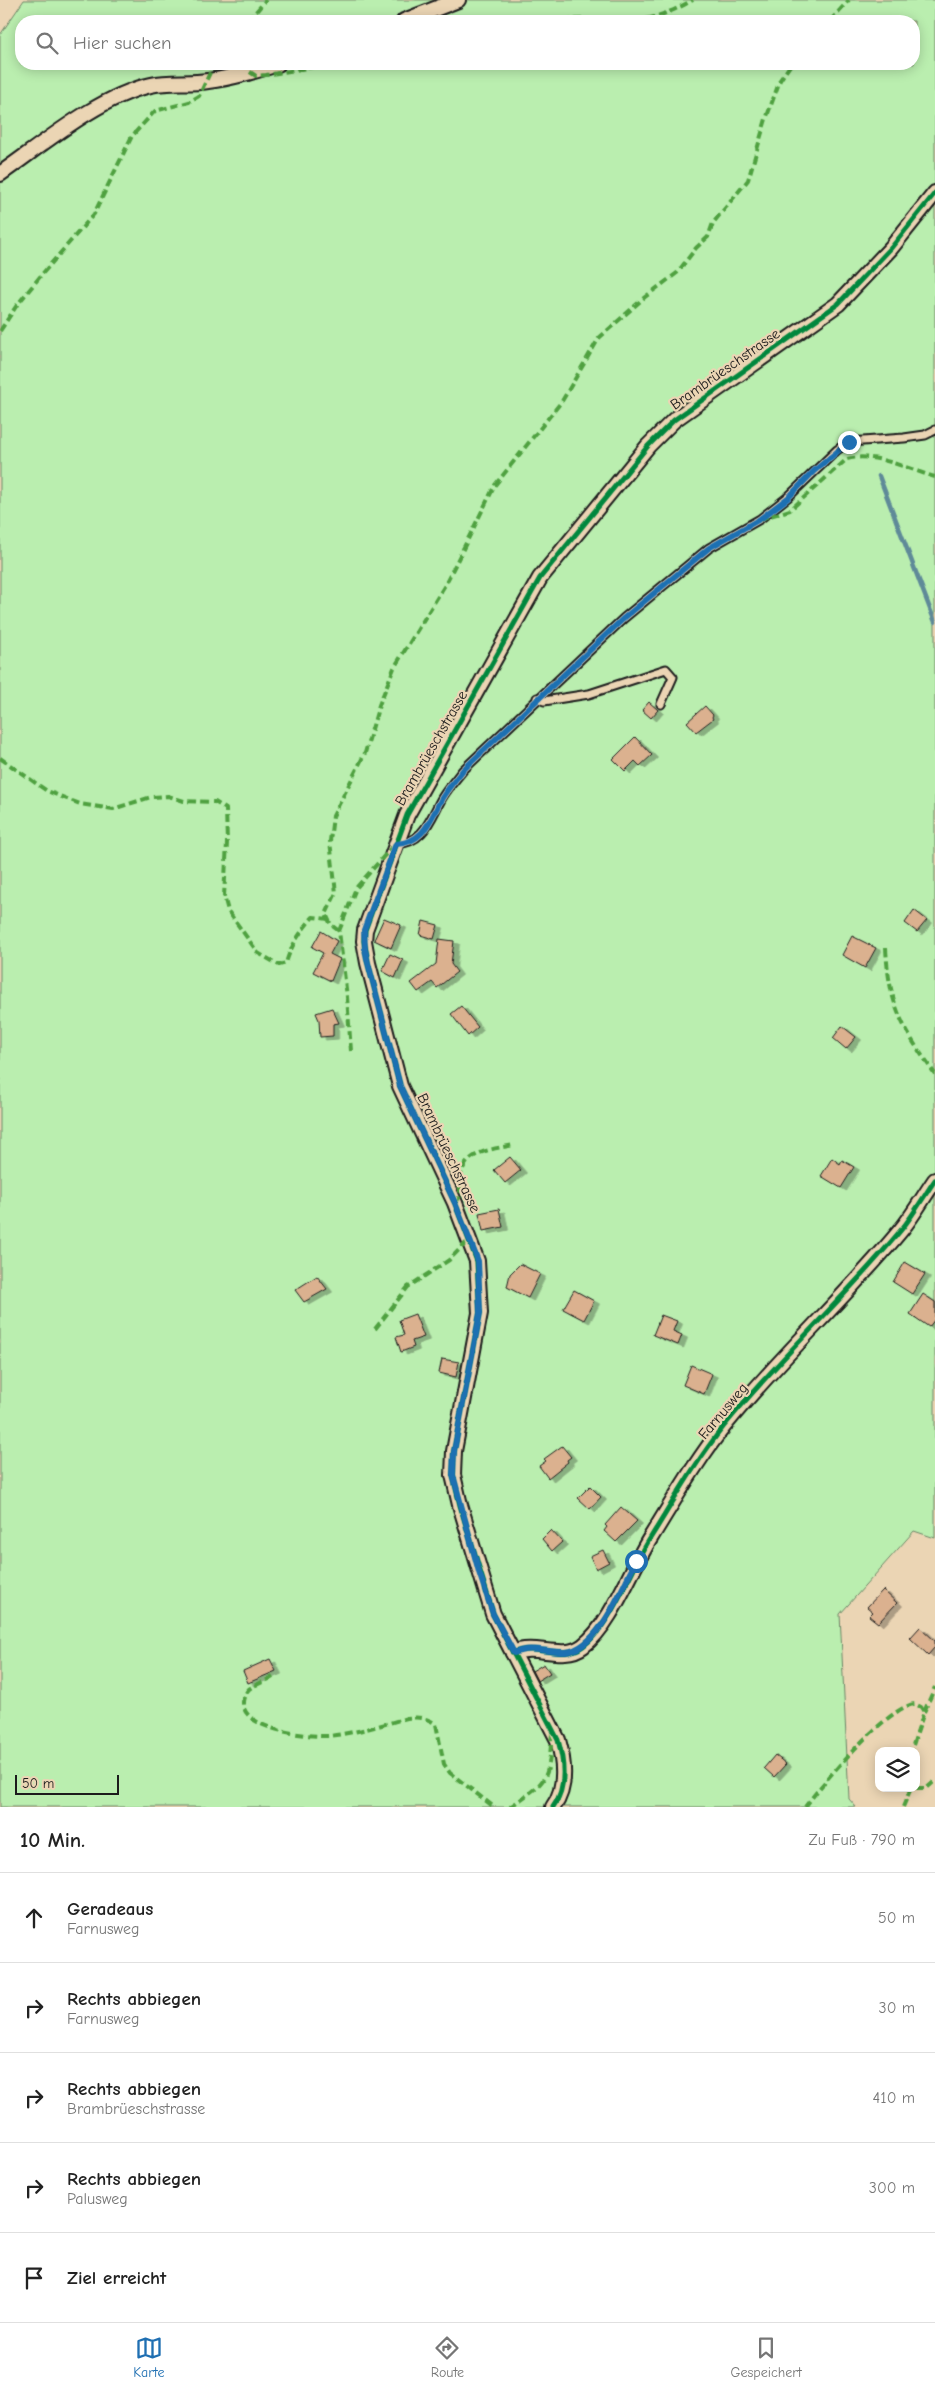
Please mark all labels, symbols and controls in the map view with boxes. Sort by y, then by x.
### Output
search box [15,15,920,70]
icon: search [33,29,61,57]
text: Hier suchen [73,32,171,54]
street label: Brambrüeschstrasse [667,324,784,414]
route end [838,431,861,454]
street label: Brambrüeschstrasse [391,687,471,809]
street label: Brambrüeschstrasse [413,1090,485,1216]
street label: Farnusweg [694,1379,752,1443]
route start [625,1550,648,1573]
map controls [875,1747,920,1792]
button: layers [875,1747,920,1792]
scale bar [15,1772,119,1795]
text: 50 m [22,1775,54,1792]
text: 10 Min. [20,1828,85,1852]
text: Zu Fuß · 790 m [809,1831,915,1849]
text: Geradeaus [67,1898,153,1920]
icon: ahead [20,1904,48,1932]
text: 50 m [878,1909,915,1927]
text: Farnusweg [67,1920,139,1938]
text: Rechts abbiegen [67,1988,201,2010]
icon: right [20,1994,48,2022]
text: 30 m [879,1999,915,2017]
text: Farnusweg [67,2010,139,2028]
text: Rechts abbiegen [67,2078,201,2100]
icon: right [20,2084,48,2112]
text: 410 m [873,2089,915,2107]
text: Brambrüeschstrasse [67,2100,205,2118]
text: Rechts abbiegen [67,2168,201,2190]
icon: right [20,2174,48,2202]
text: 300 m [869,2179,915,2197]
text: Palusweg [67,2190,128,2208]
icon: arrive [20,2264,48,2292]
text: Ziel erreicht [67,2267,166,2289]
tab: Karte [133,2334,164,2381]
tab: Route [431,2334,464,2381]
tab: Gespeichert [730,2334,802,2381]

